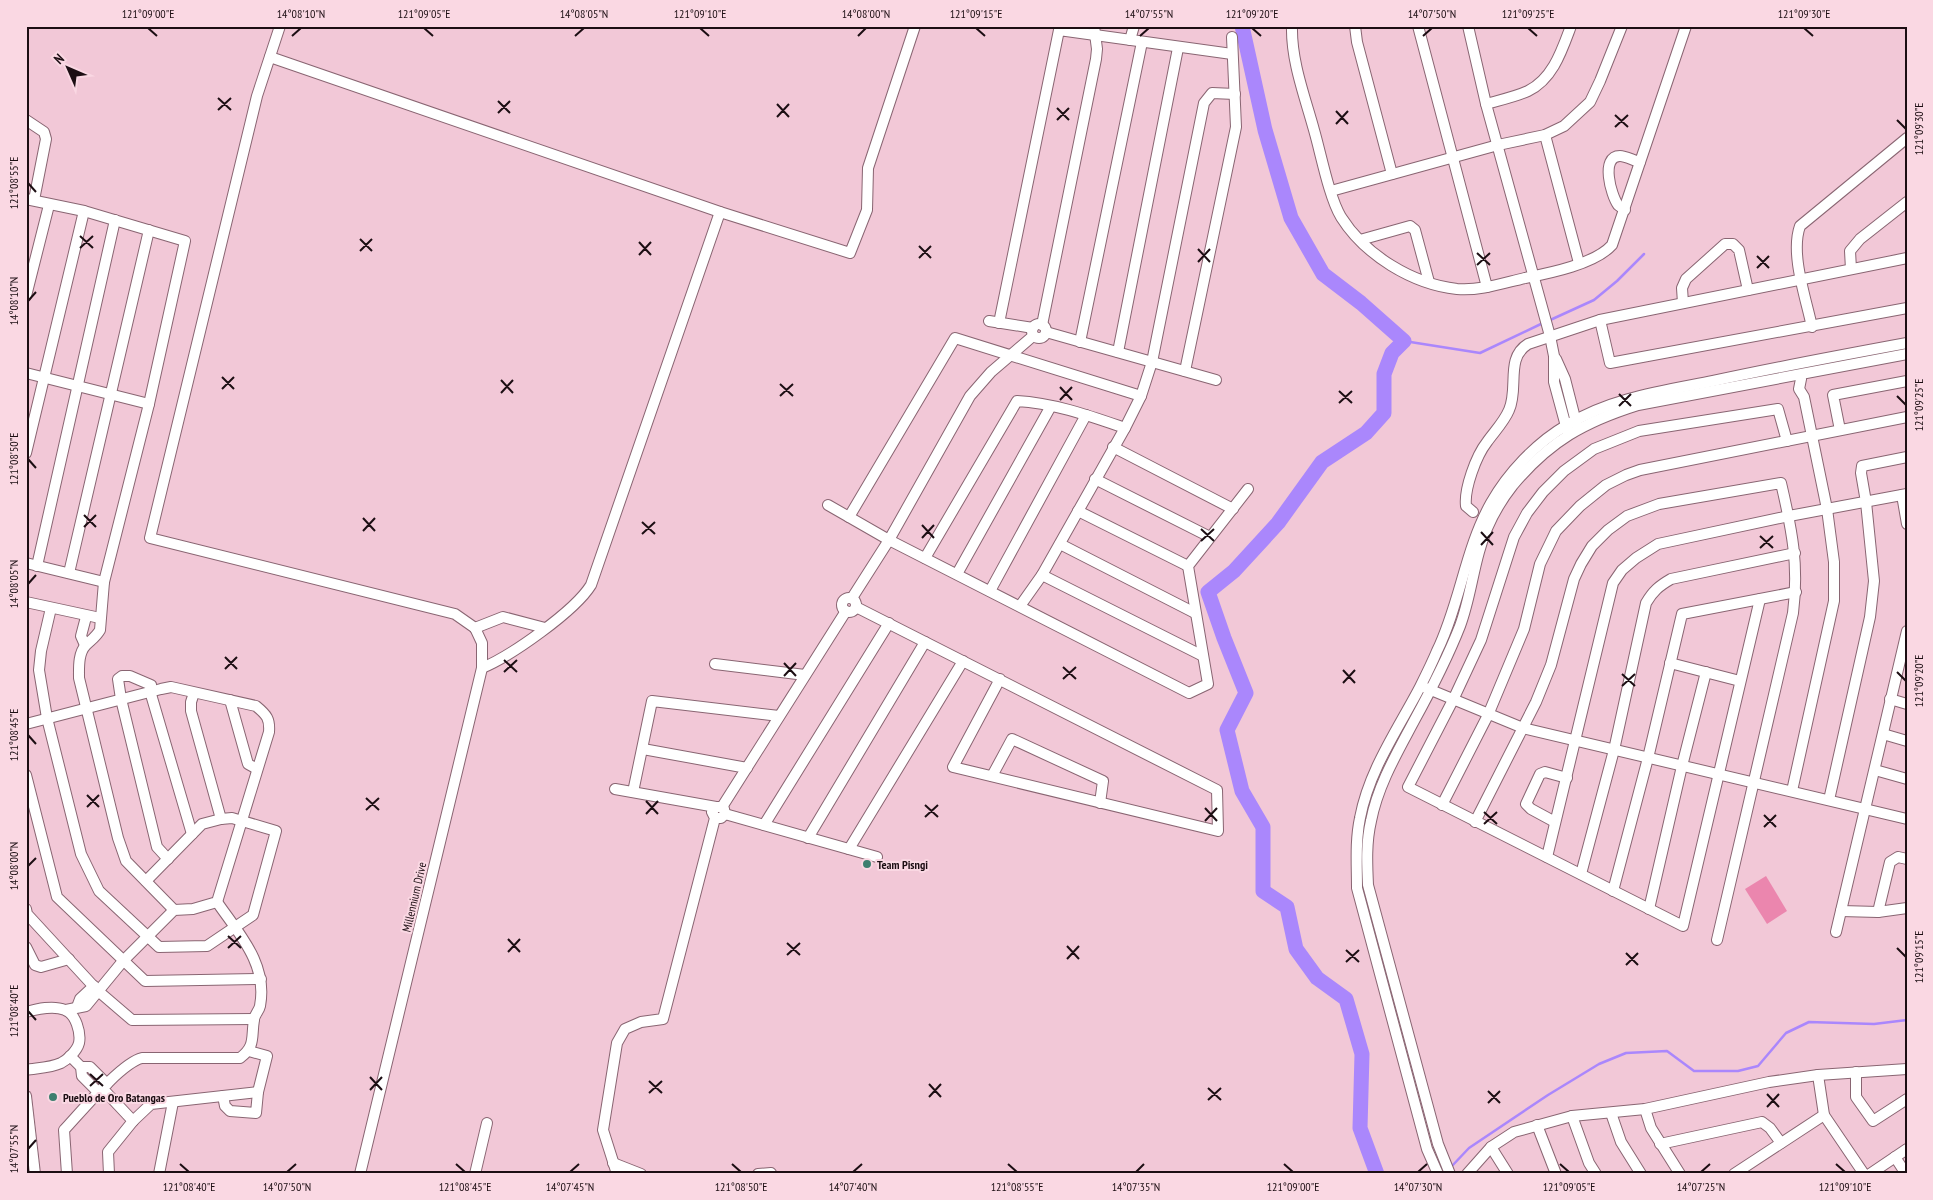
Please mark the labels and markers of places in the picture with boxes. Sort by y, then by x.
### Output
place label: Team Pisngi [877,857,928,872]
marker: Team Pisngi [861,858,873,870]
place label: Pueblo de Oro Batangas [63,1090,165,1105]
marker: Pueblo de Oro Batangas [47,1091,59,1103]

